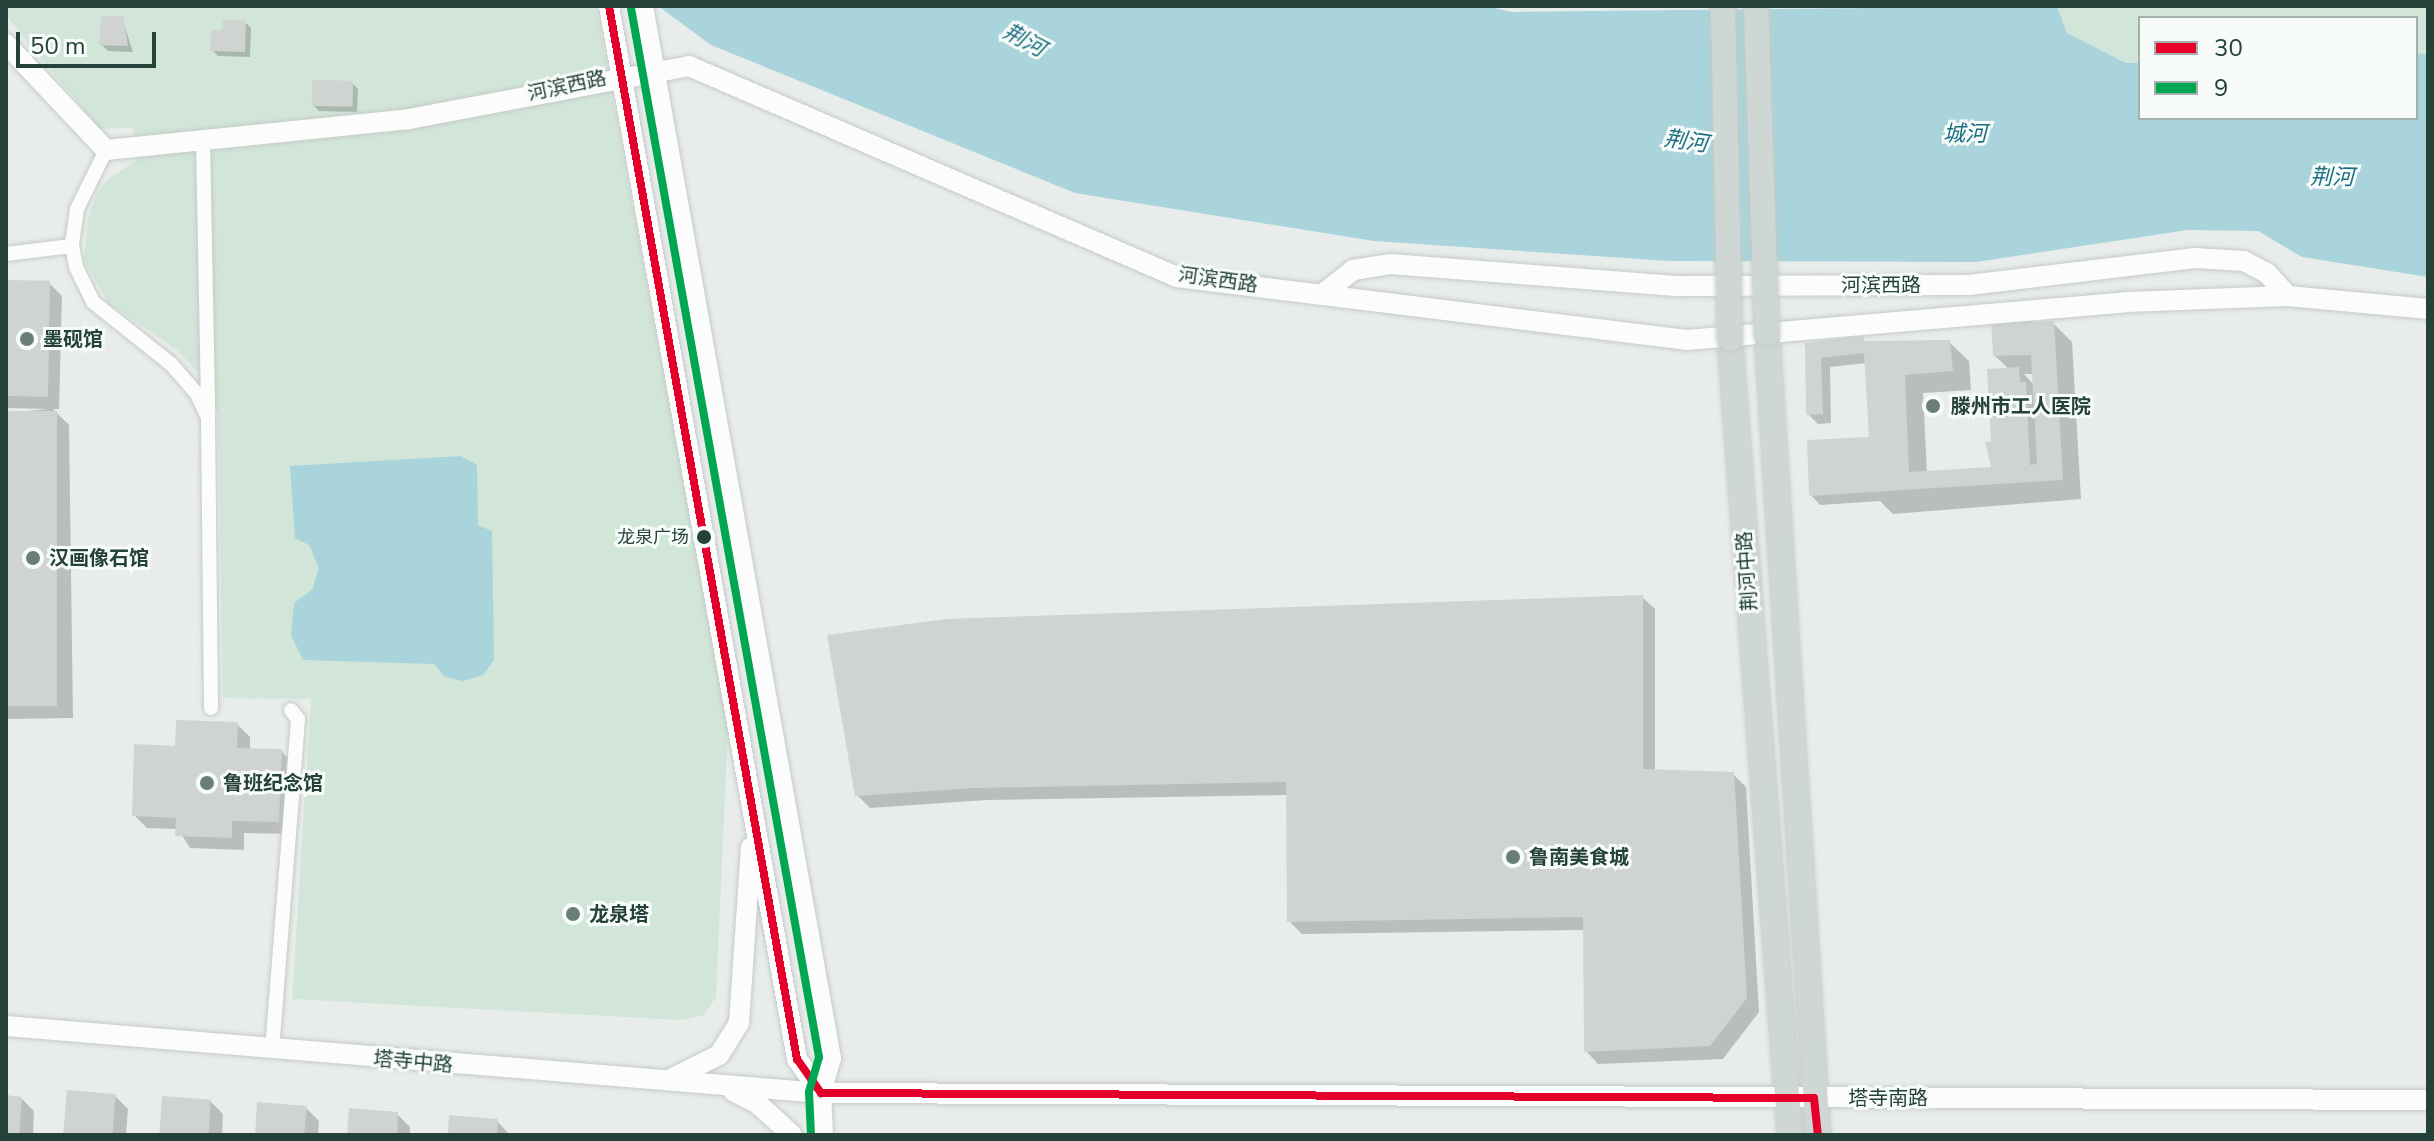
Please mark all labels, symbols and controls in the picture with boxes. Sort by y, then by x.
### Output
scale bar [20,16,160,66]
legend [2138,16,2418,120]
water label: 荆河 [998,19,1050,63]
text: 50 m [30,30,86,62]
text: 30 [2214,32,2243,64]
street label: 河滨西路 [525,66,609,106]
text: 9 [2214,72,2228,104]
water label: 城河 [1943,122,1987,148]
water label: 荆河 [1662,126,1710,158]
water label: 荆河 [2310,164,2354,192]
street label: 河滨西路 [1177,263,1259,297]
street label: 河滨西路 [1841,273,1921,297]
place label: 墨砚馆 [43,327,103,351]
marker: 墨砚馆 [18,330,36,348]
place label: 滕州市工人医院 [1951,394,2091,418]
marker: 滕州市工人医院 [1922,395,1944,417]
place label: 龙泉广场 [617,526,689,548]
marker: 龙泉广场 [696,529,712,545]
street label: 荆河中路 [1732,530,1762,612]
place label: 汉画像石馆 [49,546,149,570]
marker: 汉画像石馆 [24,549,42,567]
place label: 鲁班纪念馆 [223,771,323,795]
marker: 鲁班纪念馆 [198,774,216,792]
place label: 鲁南美食城 [1529,845,1629,869]
marker: 鲁南美食城 [1504,848,1522,866]
place label: 龙泉塔 [589,902,649,926]
marker: 龙泉塔 [564,905,582,923]
street label: 塔寺中路 [372,1047,454,1077]
street label: 塔寺南路 [1848,1086,1928,1110]

